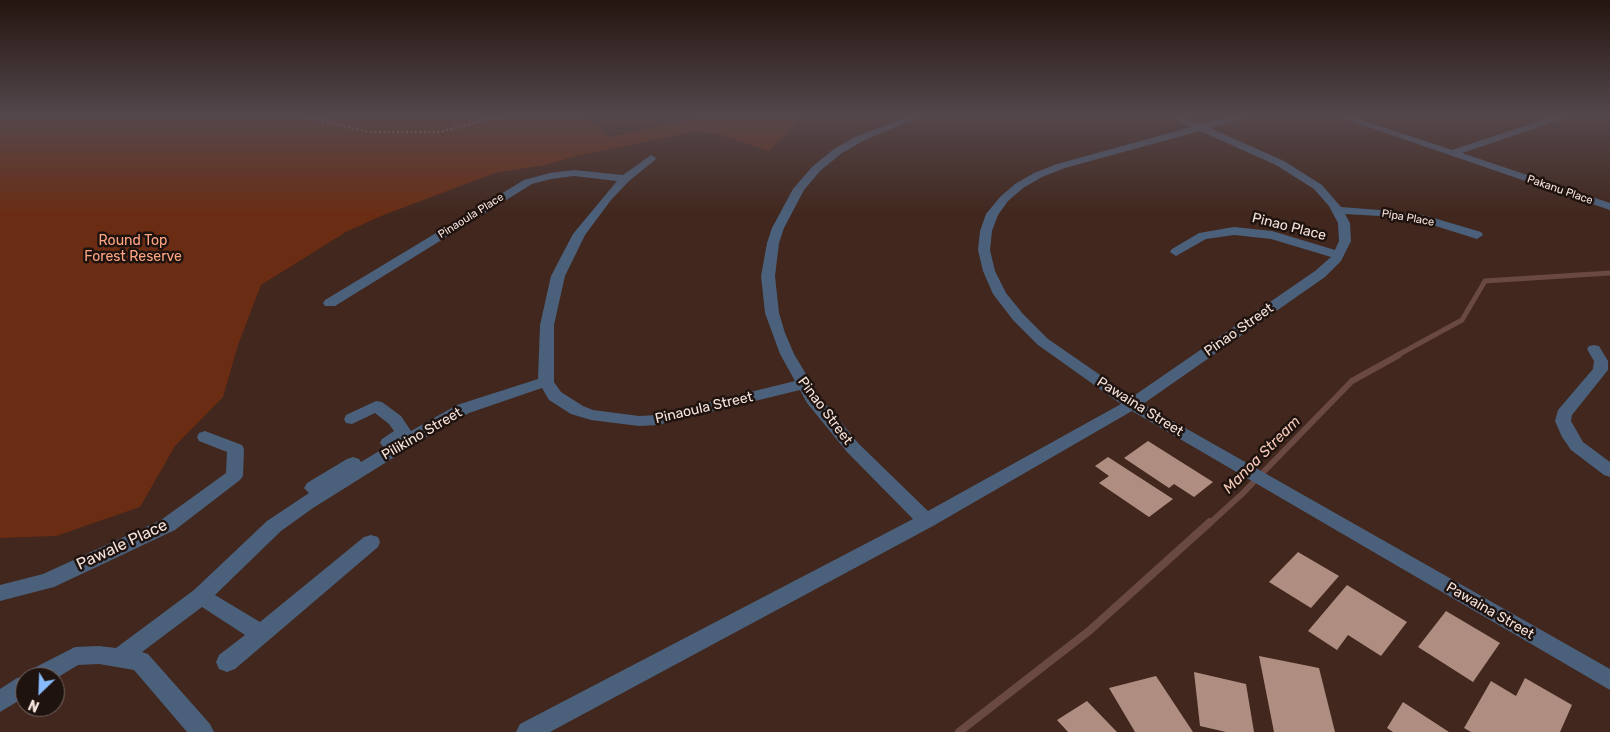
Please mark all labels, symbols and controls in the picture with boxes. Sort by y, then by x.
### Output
street label: Pakanu Place [1525,173,1595,207]
street label: Pinaoula Place [436,191,506,241]
street label: Pipa Place [1381,207,1435,229]
street label: Pinao Place [1250,210,1328,244]
park label: Round Top Forest Reserve [84,233,182,266]
street label: Pinao Street [1201,300,1277,360]
street label: Pinao Street [794,374,856,448]
street label: Pawaina Street [1094,374,1186,440]
street label: Pinaoula Street [653,389,755,427]
street label: Pilikino Street [379,404,465,464]
water label: Manoa Stream [1220,413,1304,497]
street label: Pawale Place [74,516,170,574]
street label: Pawaina Street [1443,579,1537,643]
north arrow [15,667,65,717]
text: N [26,695,42,715]

